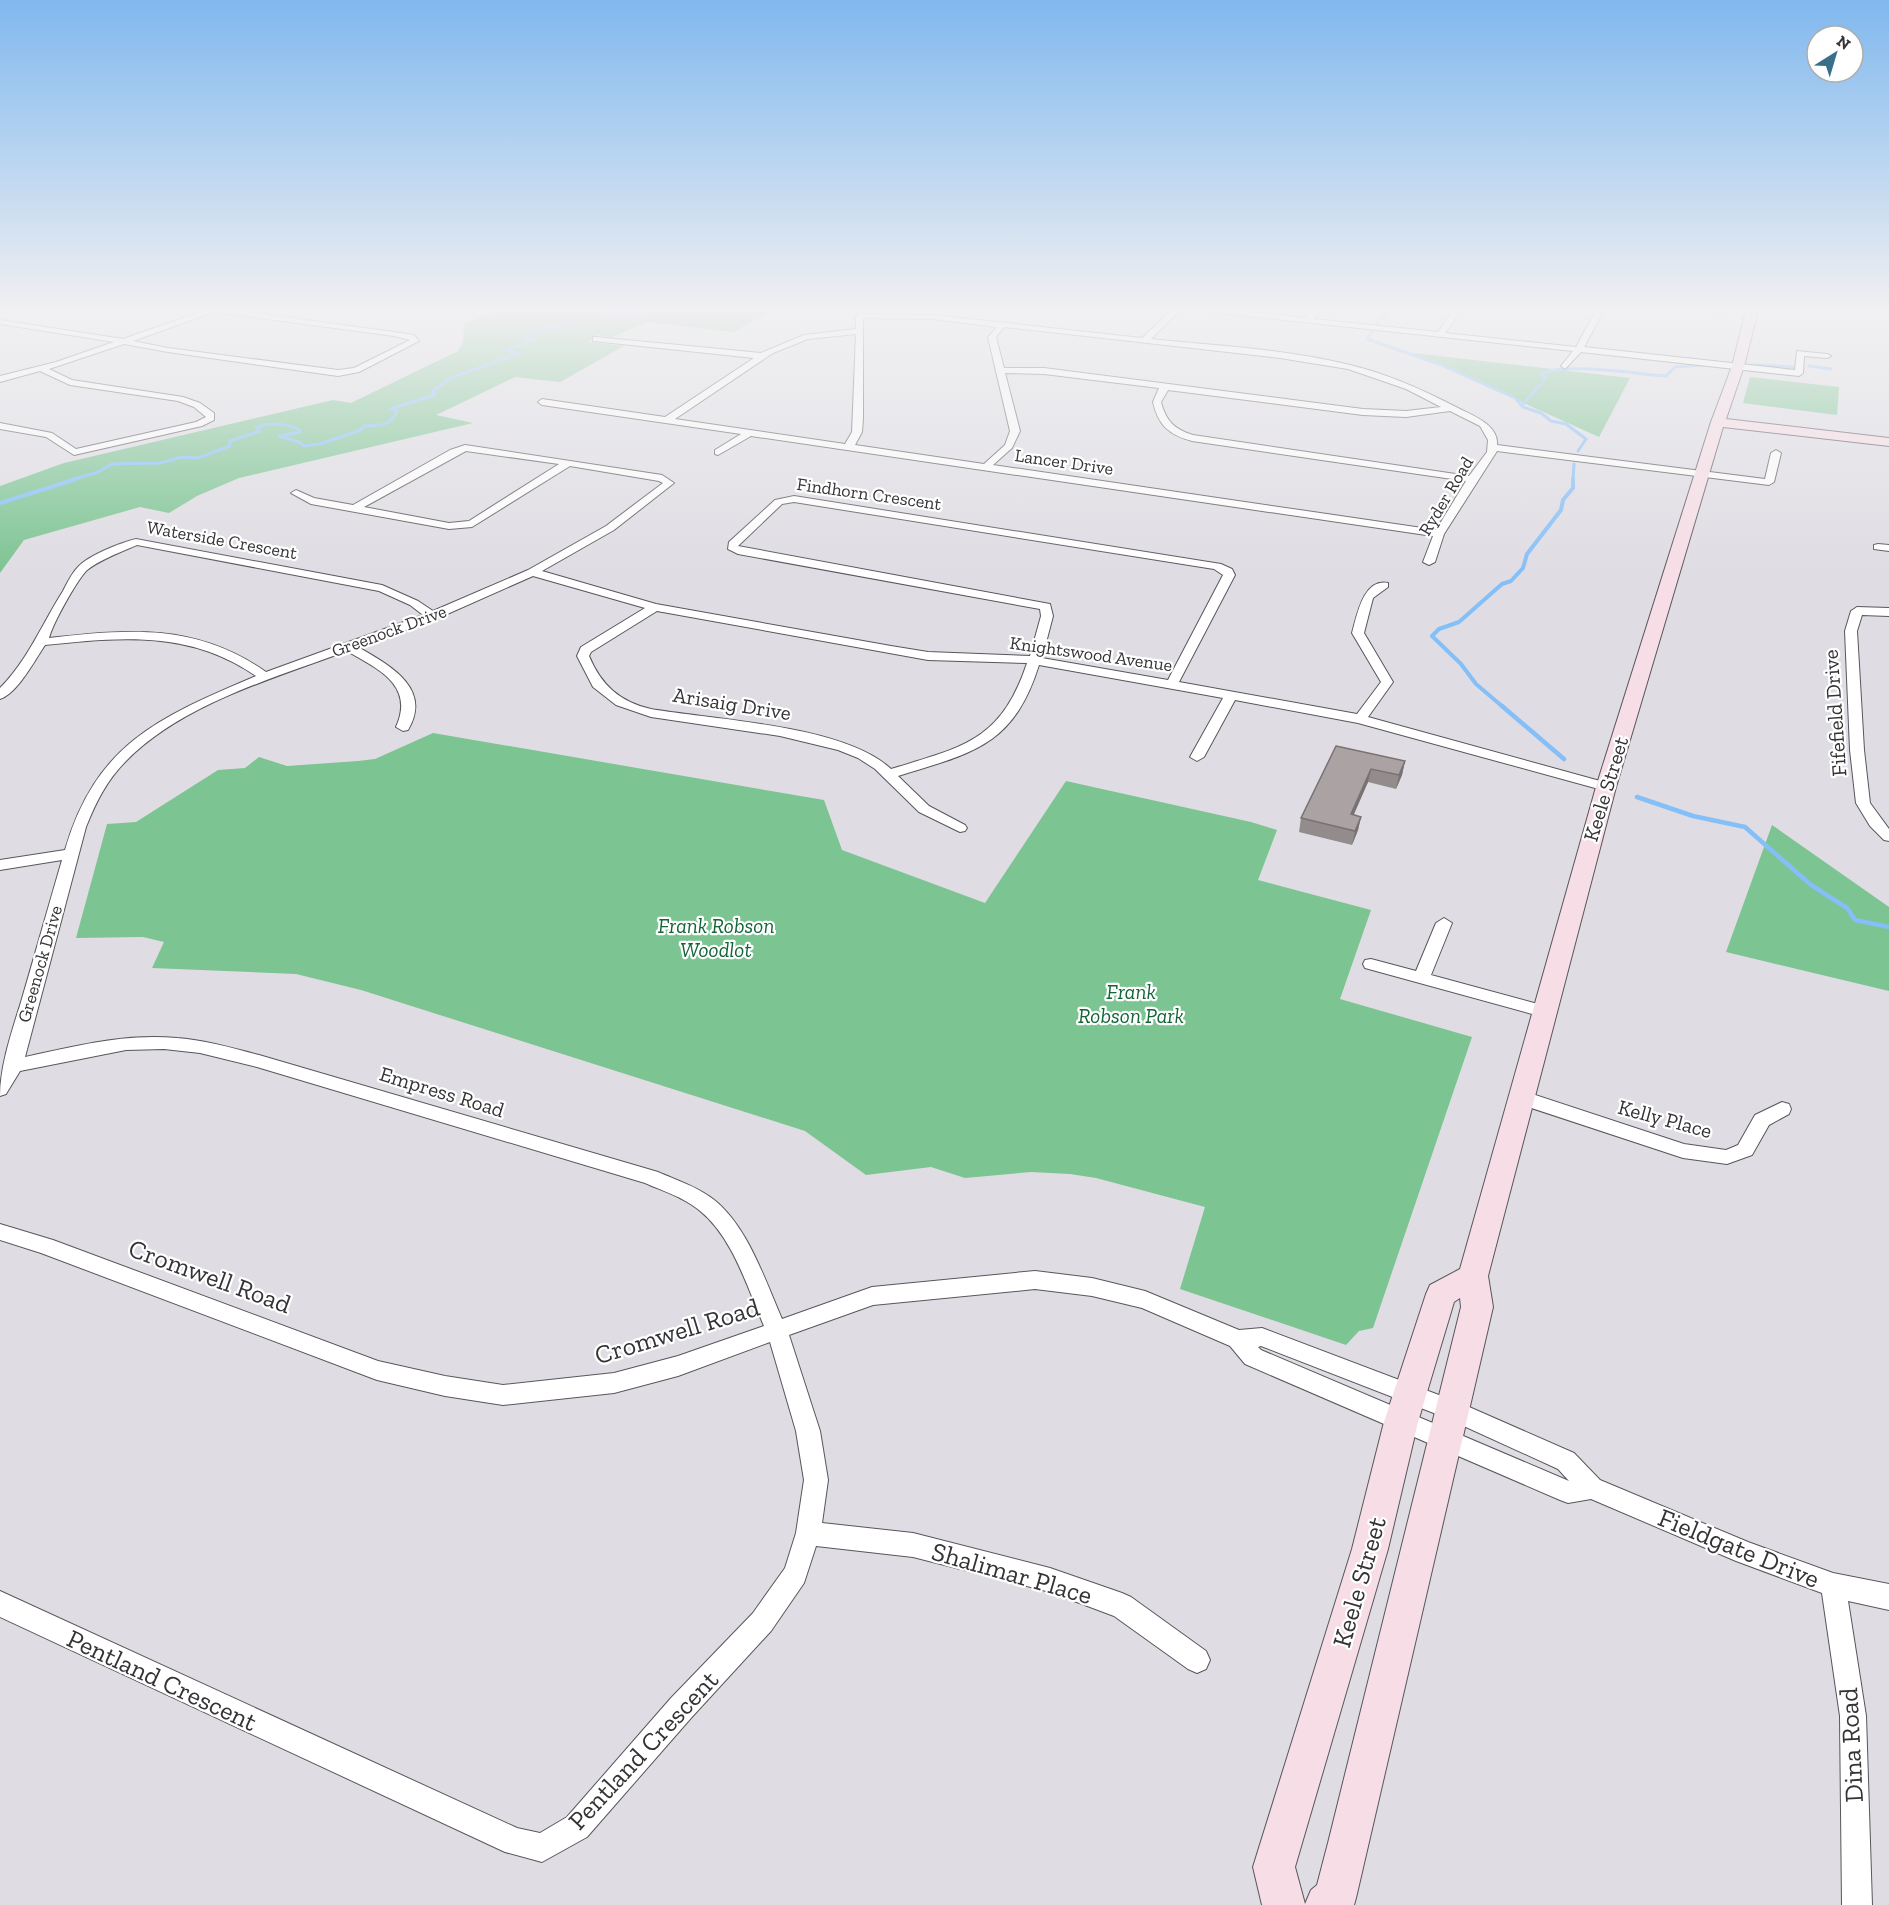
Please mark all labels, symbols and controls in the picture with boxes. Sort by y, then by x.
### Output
north arrow [1805,24,1865,84]
text: N [1833,31,1854,54]
street label: Lancer Drive [1013,444,1115,480]
street label: Ryder Road [1414,452,1478,539]
street label: Findhorn Crescent [795,473,943,515]
street label: Waterside Crescent [145,516,299,564]
street label: Greenock Drive [329,600,449,662]
street label: Knightswood Avenue [1008,632,1174,676]
street label: Fifefield Drive [1818,649,1851,777]
street label: Arisaig Drive [671,682,793,725]
street label: Keele Street [1578,733,1633,844]
street label: Greenock Drive [13,903,67,1025]
park label: Frank Robson Woodlot [658,913,774,962]
park label: Frank Robson Park [1078,979,1184,1028]
street label: Empress Road [377,1061,508,1122]
street label: Kelly Place [1615,1094,1715,1143]
street label: Cromwell Road [124,1232,296,1320]
street label: Cromwell Road [591,1291,763,1371]
street label: Fieldgate Drive [1654,1501,1824,1595]
street label: Keele Street [1325,1513,1393,1651]
street label: Shalimar Place [928,1535,1096,1611]
street label: Pentland Crescent [62,1622,262,1738]
street label: Pentland Crescent [561,1664,725,1836]
street label: Dina Road [1832,1687,1870,1803]

